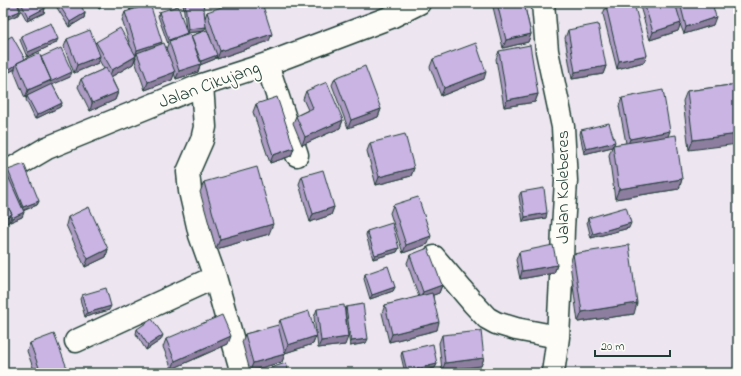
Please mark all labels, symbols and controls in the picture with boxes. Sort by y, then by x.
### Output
street label: Jalan Cikujang [155,56,264,117]
street label: Jalan Koleberes [551,130,577,244]
scale bar [595,332,670,358]
text: 20 m [601,338,624,356]

